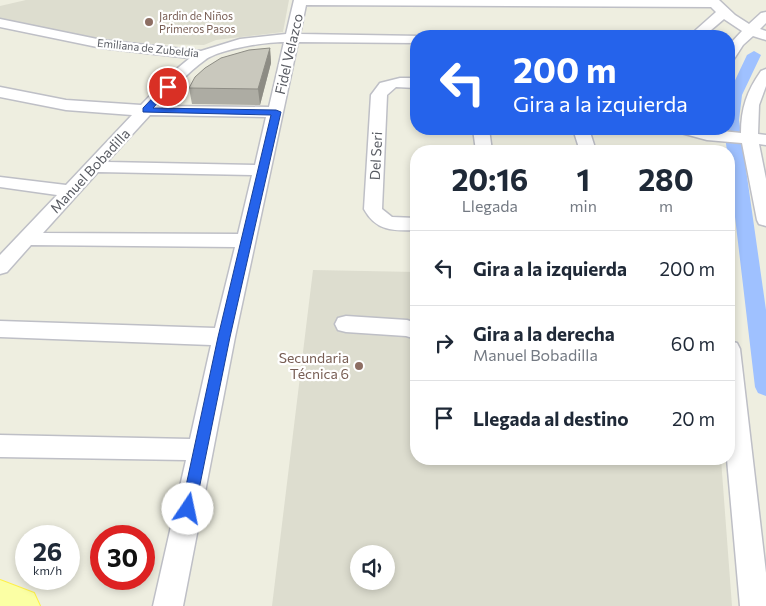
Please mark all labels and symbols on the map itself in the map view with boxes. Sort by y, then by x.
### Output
place label: Jardin de Niños Primeros Pasos [159,9,235,35]
street label: Fidel Velazco [271,12,306,96]
marker: Jardin de Niños Primeros Pasos [143,16,155,28]
street label: Emiliana de Zubeldia [96,36,200,59]
pin [147,66,189,108]
street label: Manuel Bobadilla [46,125,133,216]
street label: Del Seri [366,131,385,181]
place label: Secundaria Técnica 6 [279,349,349,382]
marker: Secundaria Técnica 6 [353,360,365,372]
position arrow [161,482,213,534]
speed limit sign: 30 [90,525,155,590]

